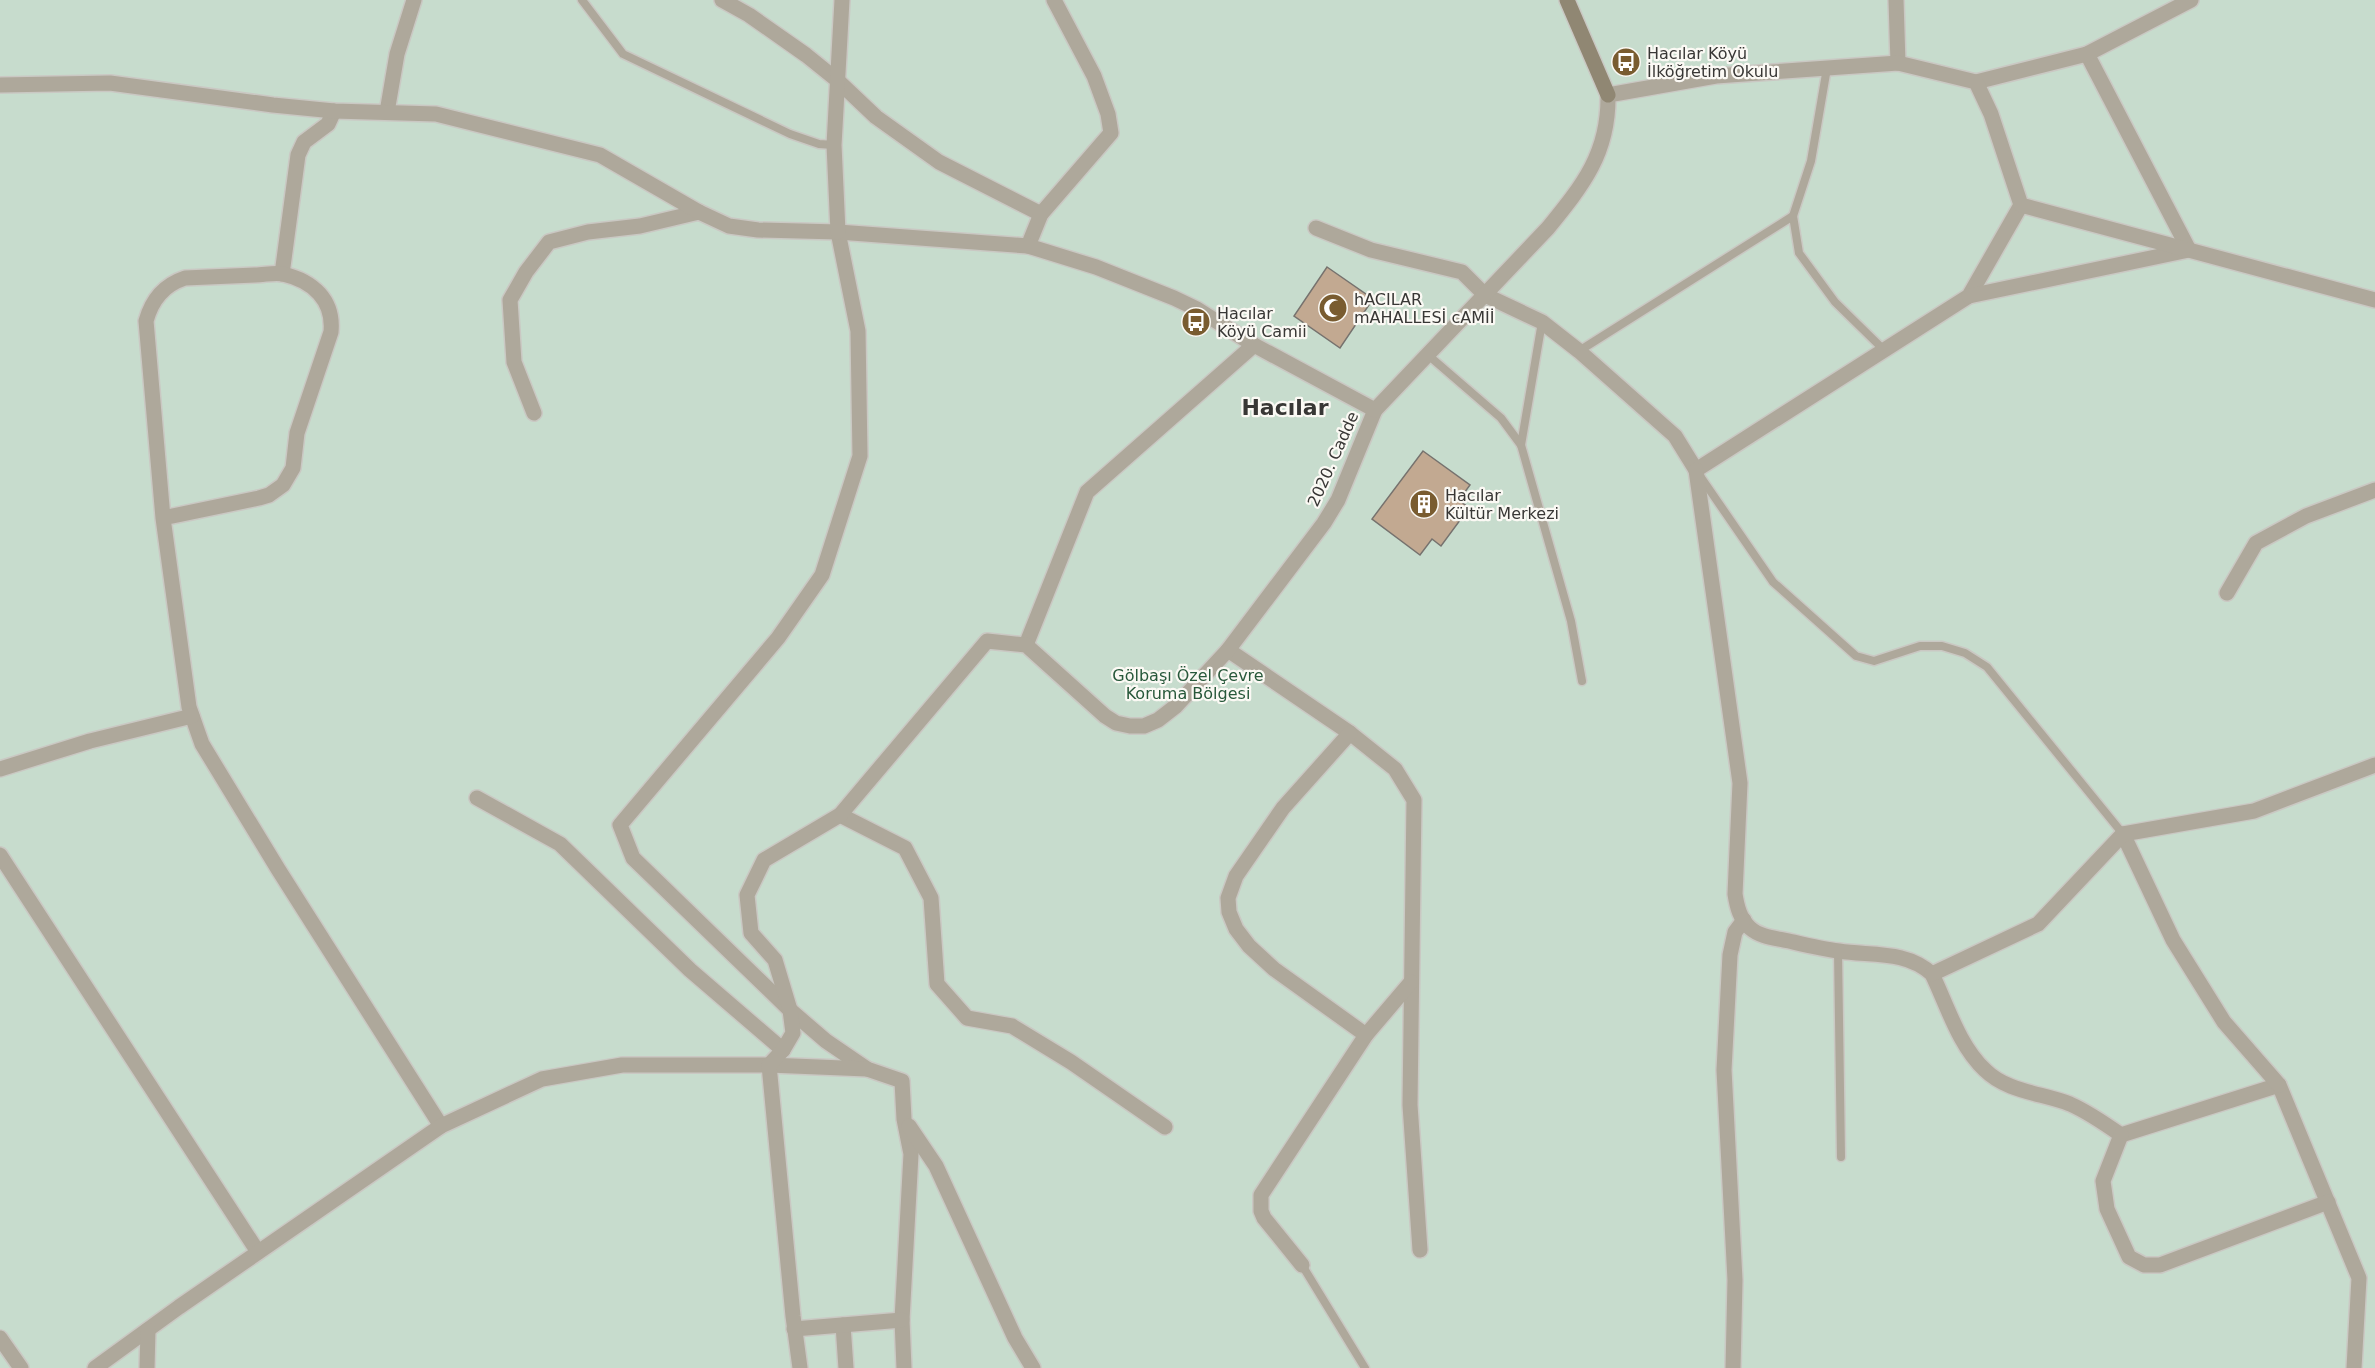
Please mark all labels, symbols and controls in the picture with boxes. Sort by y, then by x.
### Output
place label: Hacılar Köyü İlköğretim Okulu [1647,44,1778,81]
bus stop icon: Hacılar Köyü İlköğretim Okulu [1610,46,1642,78]
place label: hACILAR mAHALLESİ cAMİİ [1354,290,1494,327]
mosque icon: hACILAR mAHALLESİ cAMİİ [1317,292,1349,324]
place label: Hacılar Köyü Camii [1217,304,1307,341]
bus stop icon: Hacılar Köyü Camii [1180,306,1212,338]
district label: Hacılar [1241,395,1329,420]
street label: 2020. Cadde [1304,409,1362,509]
place label: Hacılar Kültür Merkezi [1445,486,1559,523]
building icon: Hacılar Kültür Merkezi [1408,488,1440,520]
park label: Gölbaşı Özel Çevre Koruma Bölgesi [1112,666,1264,703]

